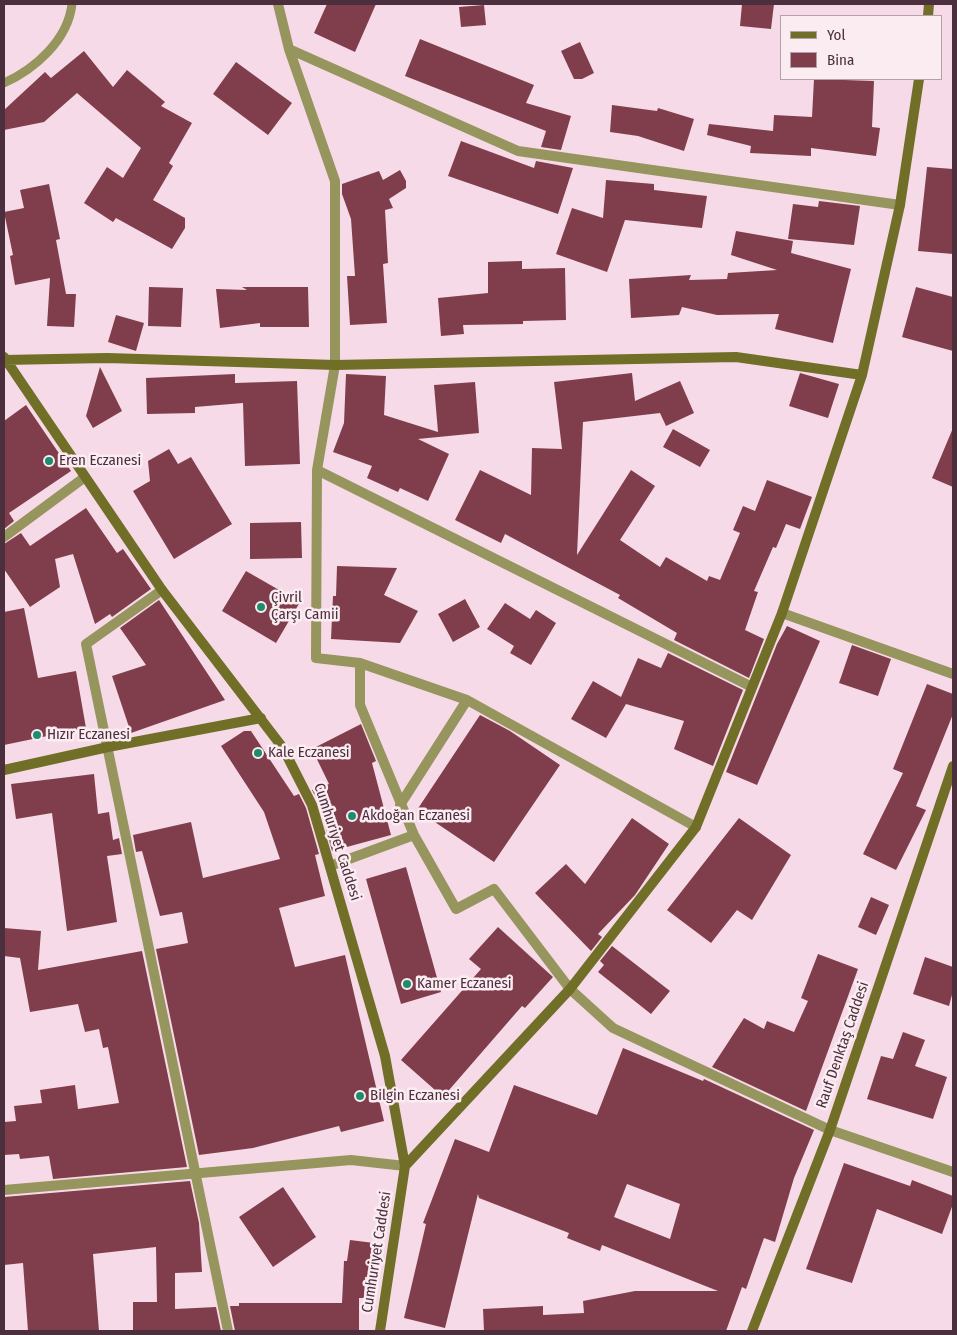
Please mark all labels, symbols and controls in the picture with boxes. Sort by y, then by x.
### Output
legend [780,15,942,80]
text: Yol [827,26,845,44]
text: Bina [827,51,854,69]
place label: Eren Eczanesi [59,452,141,470]
marker: Eren Eczanesi [43,455,55,467]
place label: Çivril Çarşı Camii [271,589,338,624]
marker: Çivril Çarşı Camii [255,601,267,613]
place label: Hızır Eczanesi [47,726,130,744]
marker: Hızır Eczanesi [31,729,43,741]
place label: Kale Eczanesi [268,744,350,762]
marker: Kale Eczanesi [252,747,264,759]
street label: Cumhuriyet Caddesi [310,781,364,903]
place label: Akdoğan Eczanesi [362,807,470,825]
marker: Akdoğan Eczanesi [346,810,358,822]
place label: Kamer Eczanesi [417,975,512,993]
marker: Kamer Eczanesi [401,978,413,990]
street label: Rauf Denktaş Caddesi [813,979,873,1111]
place label: Bilgin Eczanesi [370,1087,460,1105]
marker: Bilgin Eczanesi [354,1090,366,1102]
street label: Cumhuriyet Caddesi [359,1190,395,1314]

